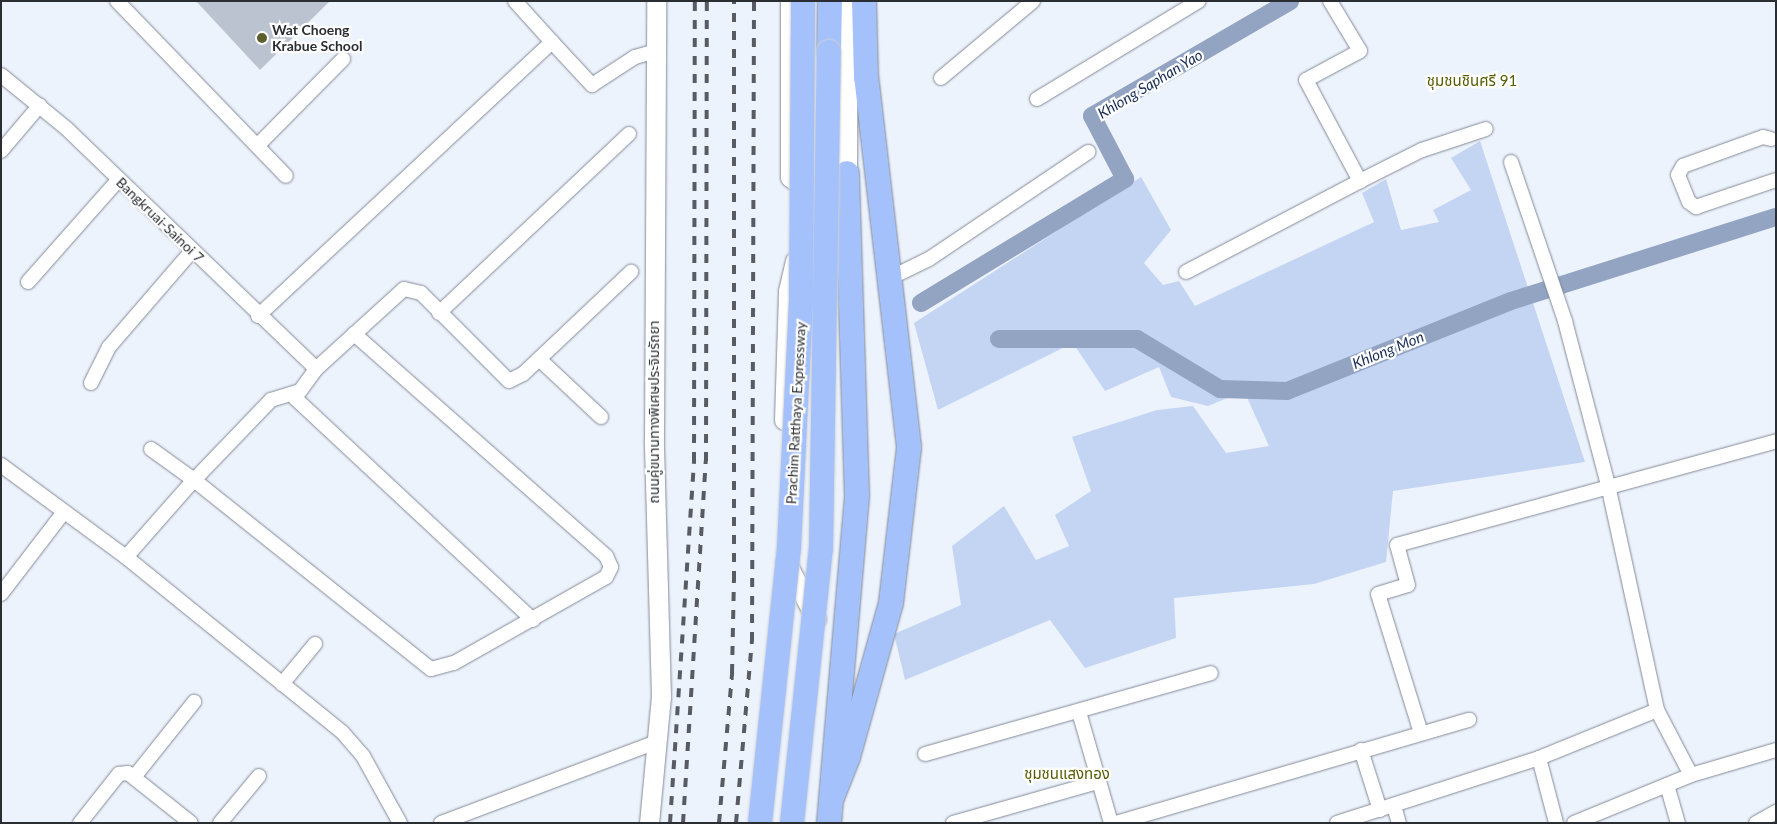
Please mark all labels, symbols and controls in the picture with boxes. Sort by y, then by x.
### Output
place label: Wat Choeng Krabue School [272,22,362,54]
marker: Wat Choeng Krabue School [256,32,268,44]
water label: Khlong Saphan Yao [1094,45,1206,123]
district label: ชุมชนชินศรี 91 [1427,72,1517,90]
street label: Bangkruai-Sainoi 7 [113,174,207,266]
street label: ถนนคู่ขนานทางพิเศษประจิมรัถยา [646,320,662,504]
street label: Prachim Ratthaya Expressway [783,321,809,505]
water label: Khlong Mon [1350,328,1426,372]
district label: ชุมชนแสงทอง [1024,765,1110,783]

